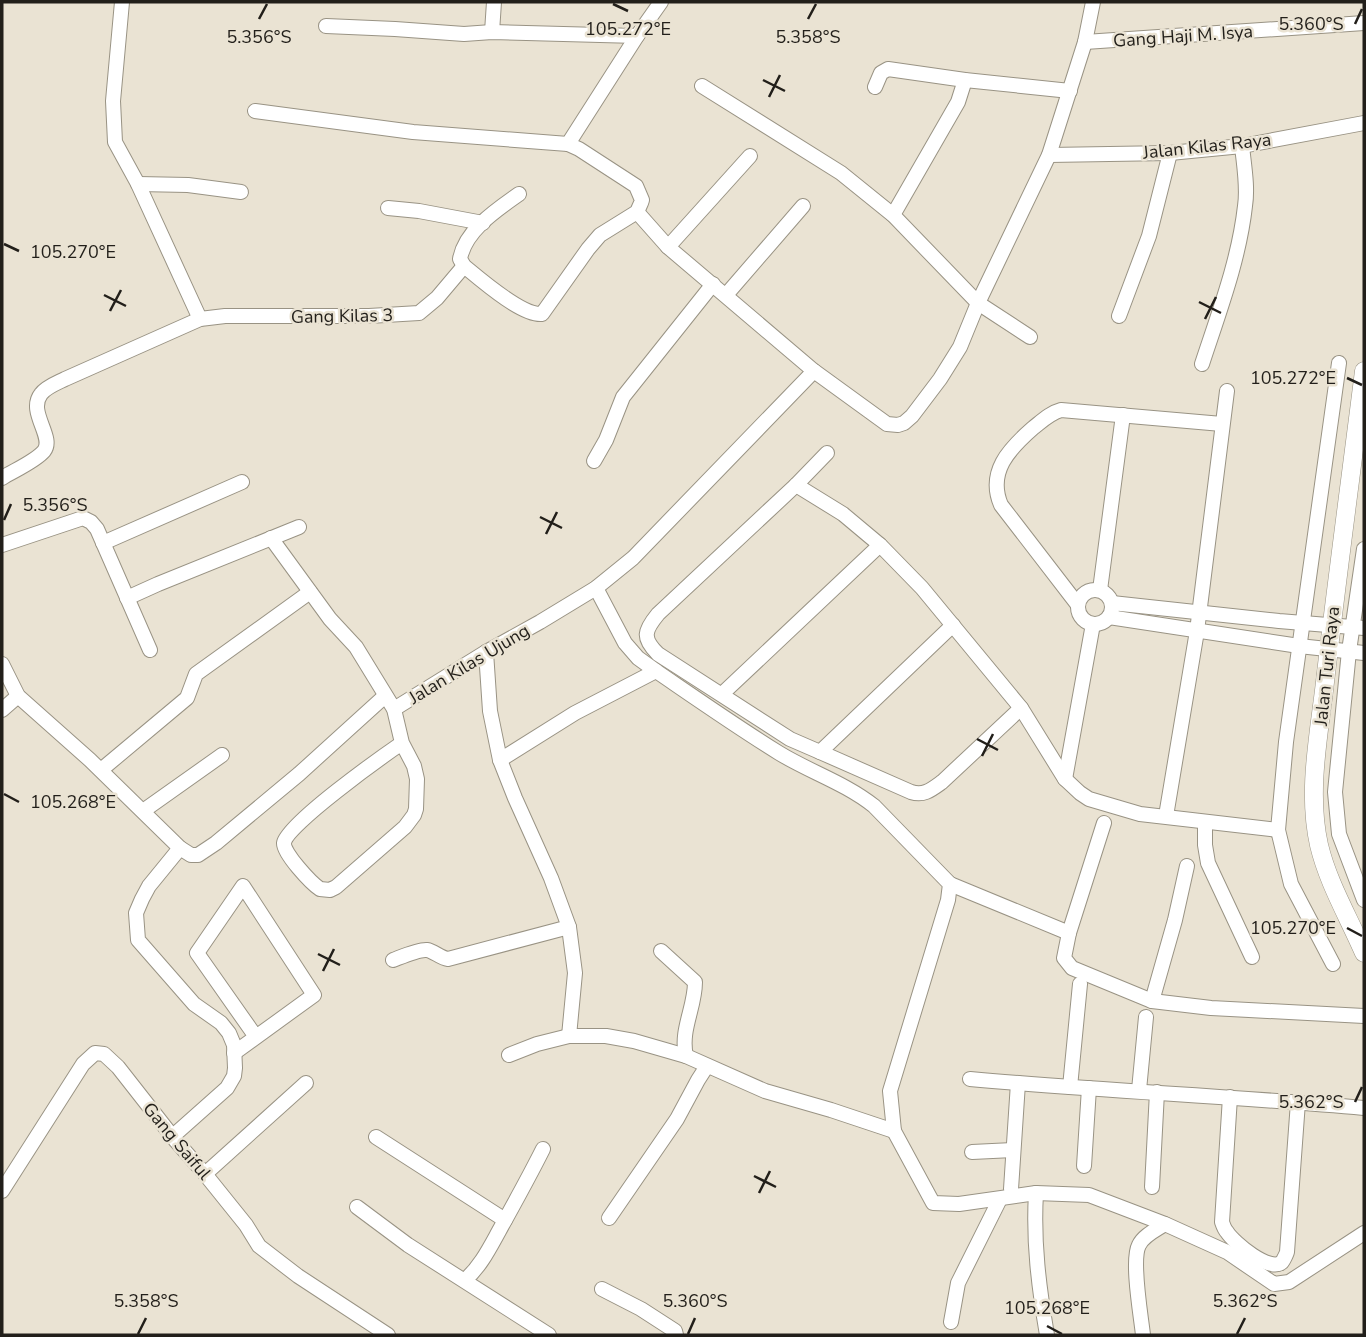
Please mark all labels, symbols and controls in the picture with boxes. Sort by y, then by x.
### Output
text: 5.360°S [1278,12,1344,36]
text: 105.272°E [585,17,671,41]
street label: Gang Haji M. Isya [1112,19,1254,53]
text: 5.356°S [226,25,292,49]
text: 5.358°S [775,25,841,49]
street label: Jalan Kilas Raya [1141,127,1272,165]
text: 105.270°E [30,240,116,264]
street label: Gang Kilas 3 [291,303,393,329]
text: 105.272°E [1250,366,1336,390]
text: 5.356°S [22,493,88,517]
street label: Jalan Turi Raya [1309,605,1345,728]
street label: Jalan Kilas Ujung [403,618,534,710]
text: 105.268°E [30,790,116,814]
text: 105.270°E [1250,916,1336,940]
text: 5.362°S [1278,1090,1344,1114]
street label: Gang Saiful [138,1097,217,1185]
text: 5.358°S [113,1289,179,1313]
text: 5.360°S [662,1289,728,1313]
text: 5.362°S [1212,1289,1278,1313]
text: 105.268°E [1004,1296,1090,1320]

